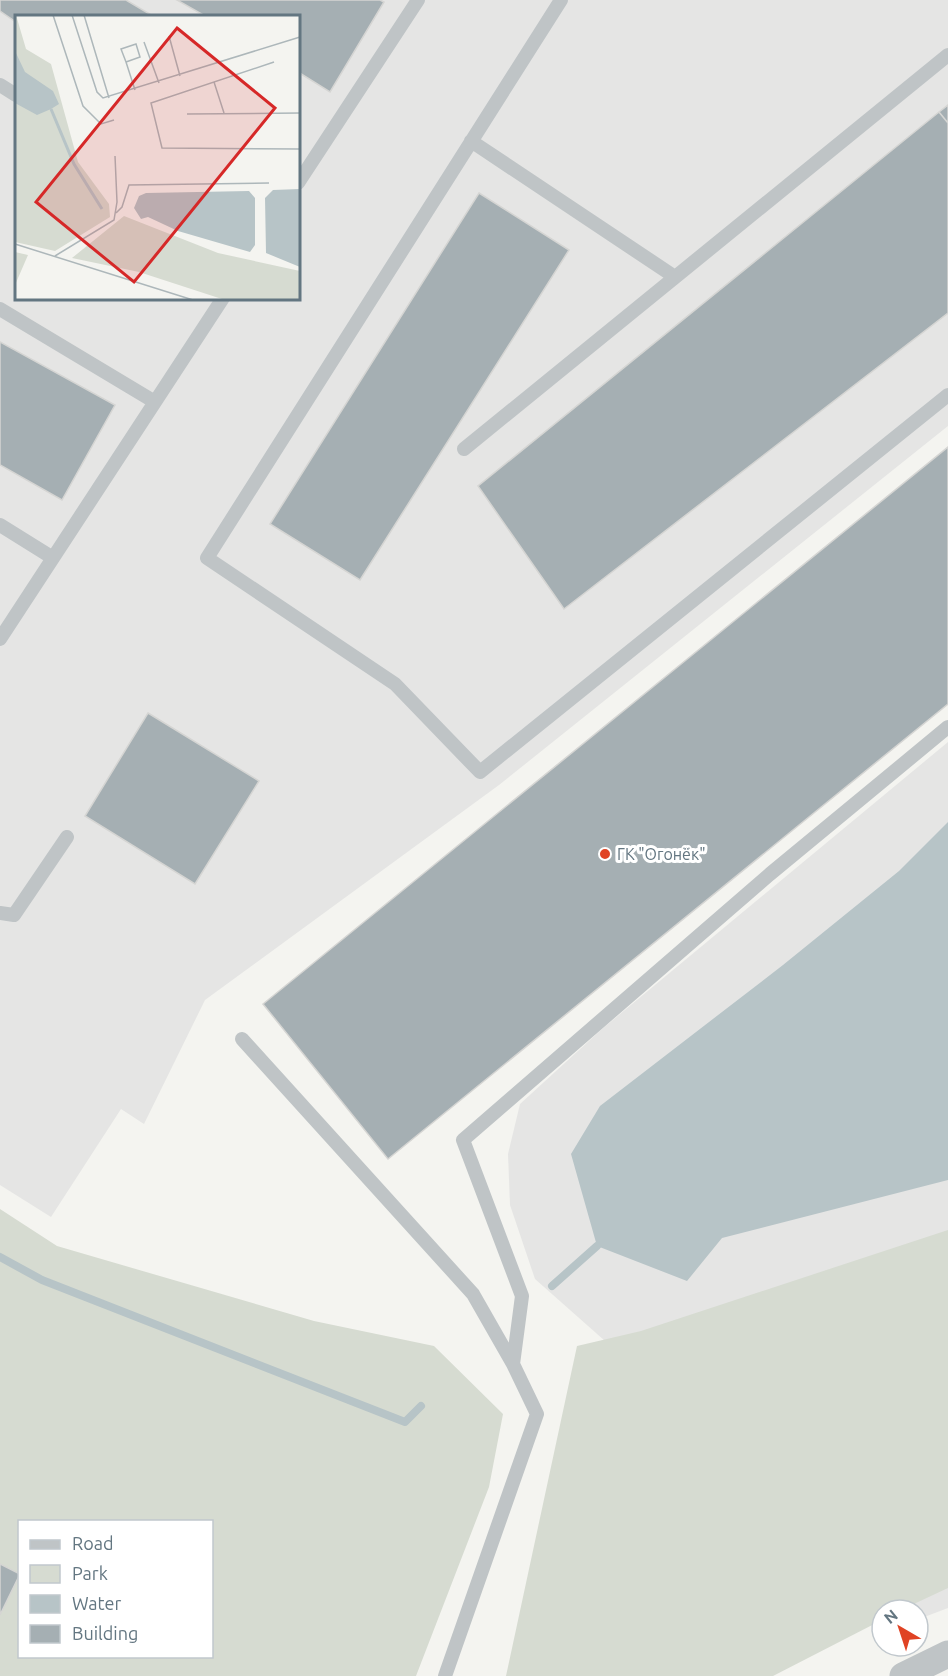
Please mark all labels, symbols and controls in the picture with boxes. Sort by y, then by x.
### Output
inset map [15,15,300,300]
place label: ГК "Огонёк" [617,845,706,863]
marker: ГК "Огонёк" [598,847,612,861]
legend [18,1520,213,1658]
text: Road [72,1533,114,1553]
text: Park [72,1563,108,1583]
text: Water [72,1593,122,1613]
north arrow [870,1598,930,1658]
text: N [880,1606,901,1627]
text: Building [72,1623,138,1643]

